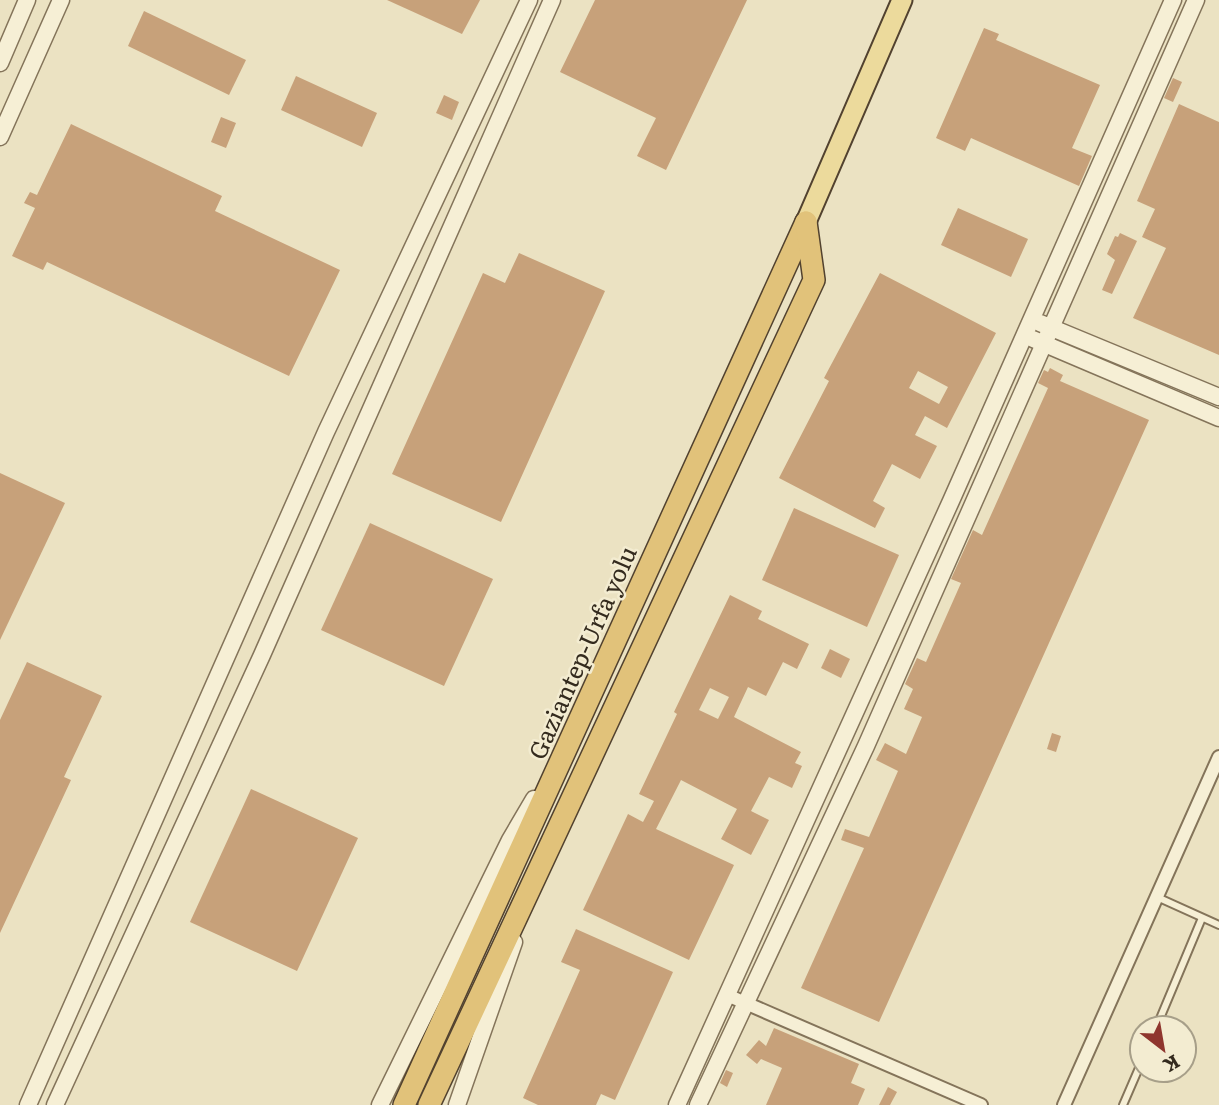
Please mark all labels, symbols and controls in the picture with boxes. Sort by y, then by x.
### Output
street label: Gaziantep-Urfa yolu [518,540,644,764]
north arrow [1128,1014,1198,1084]
text: K [1159,1049,1186,1080]

